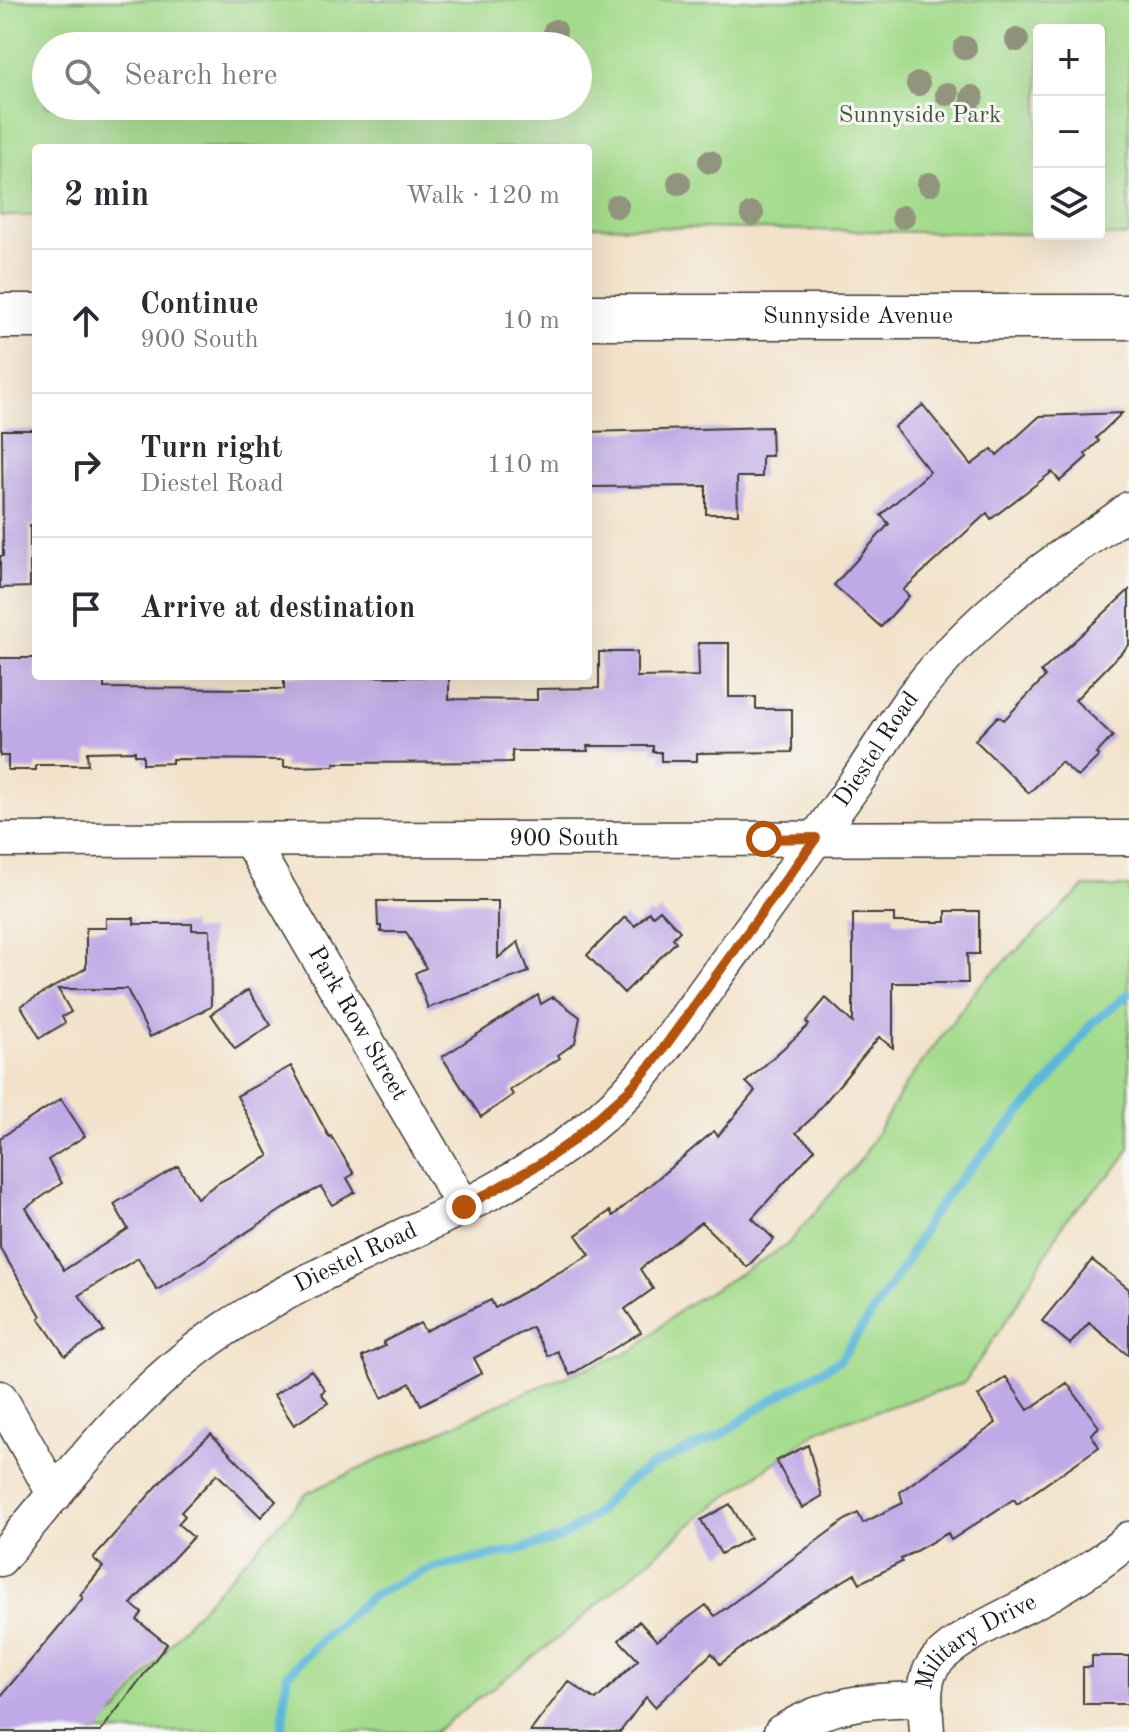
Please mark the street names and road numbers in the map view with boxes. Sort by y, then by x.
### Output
street label: Sunnyside Avenue [763,305,953,329]
street label: Diestel Road [830,688,924,812]
street label: 900 South [509,827,619,851]
street label: Park Row Street [303,943,411,1105]
street label: Diestel Road [291,1219,421,1298]
street label: Military Drive [913,1590,1041,1692]

